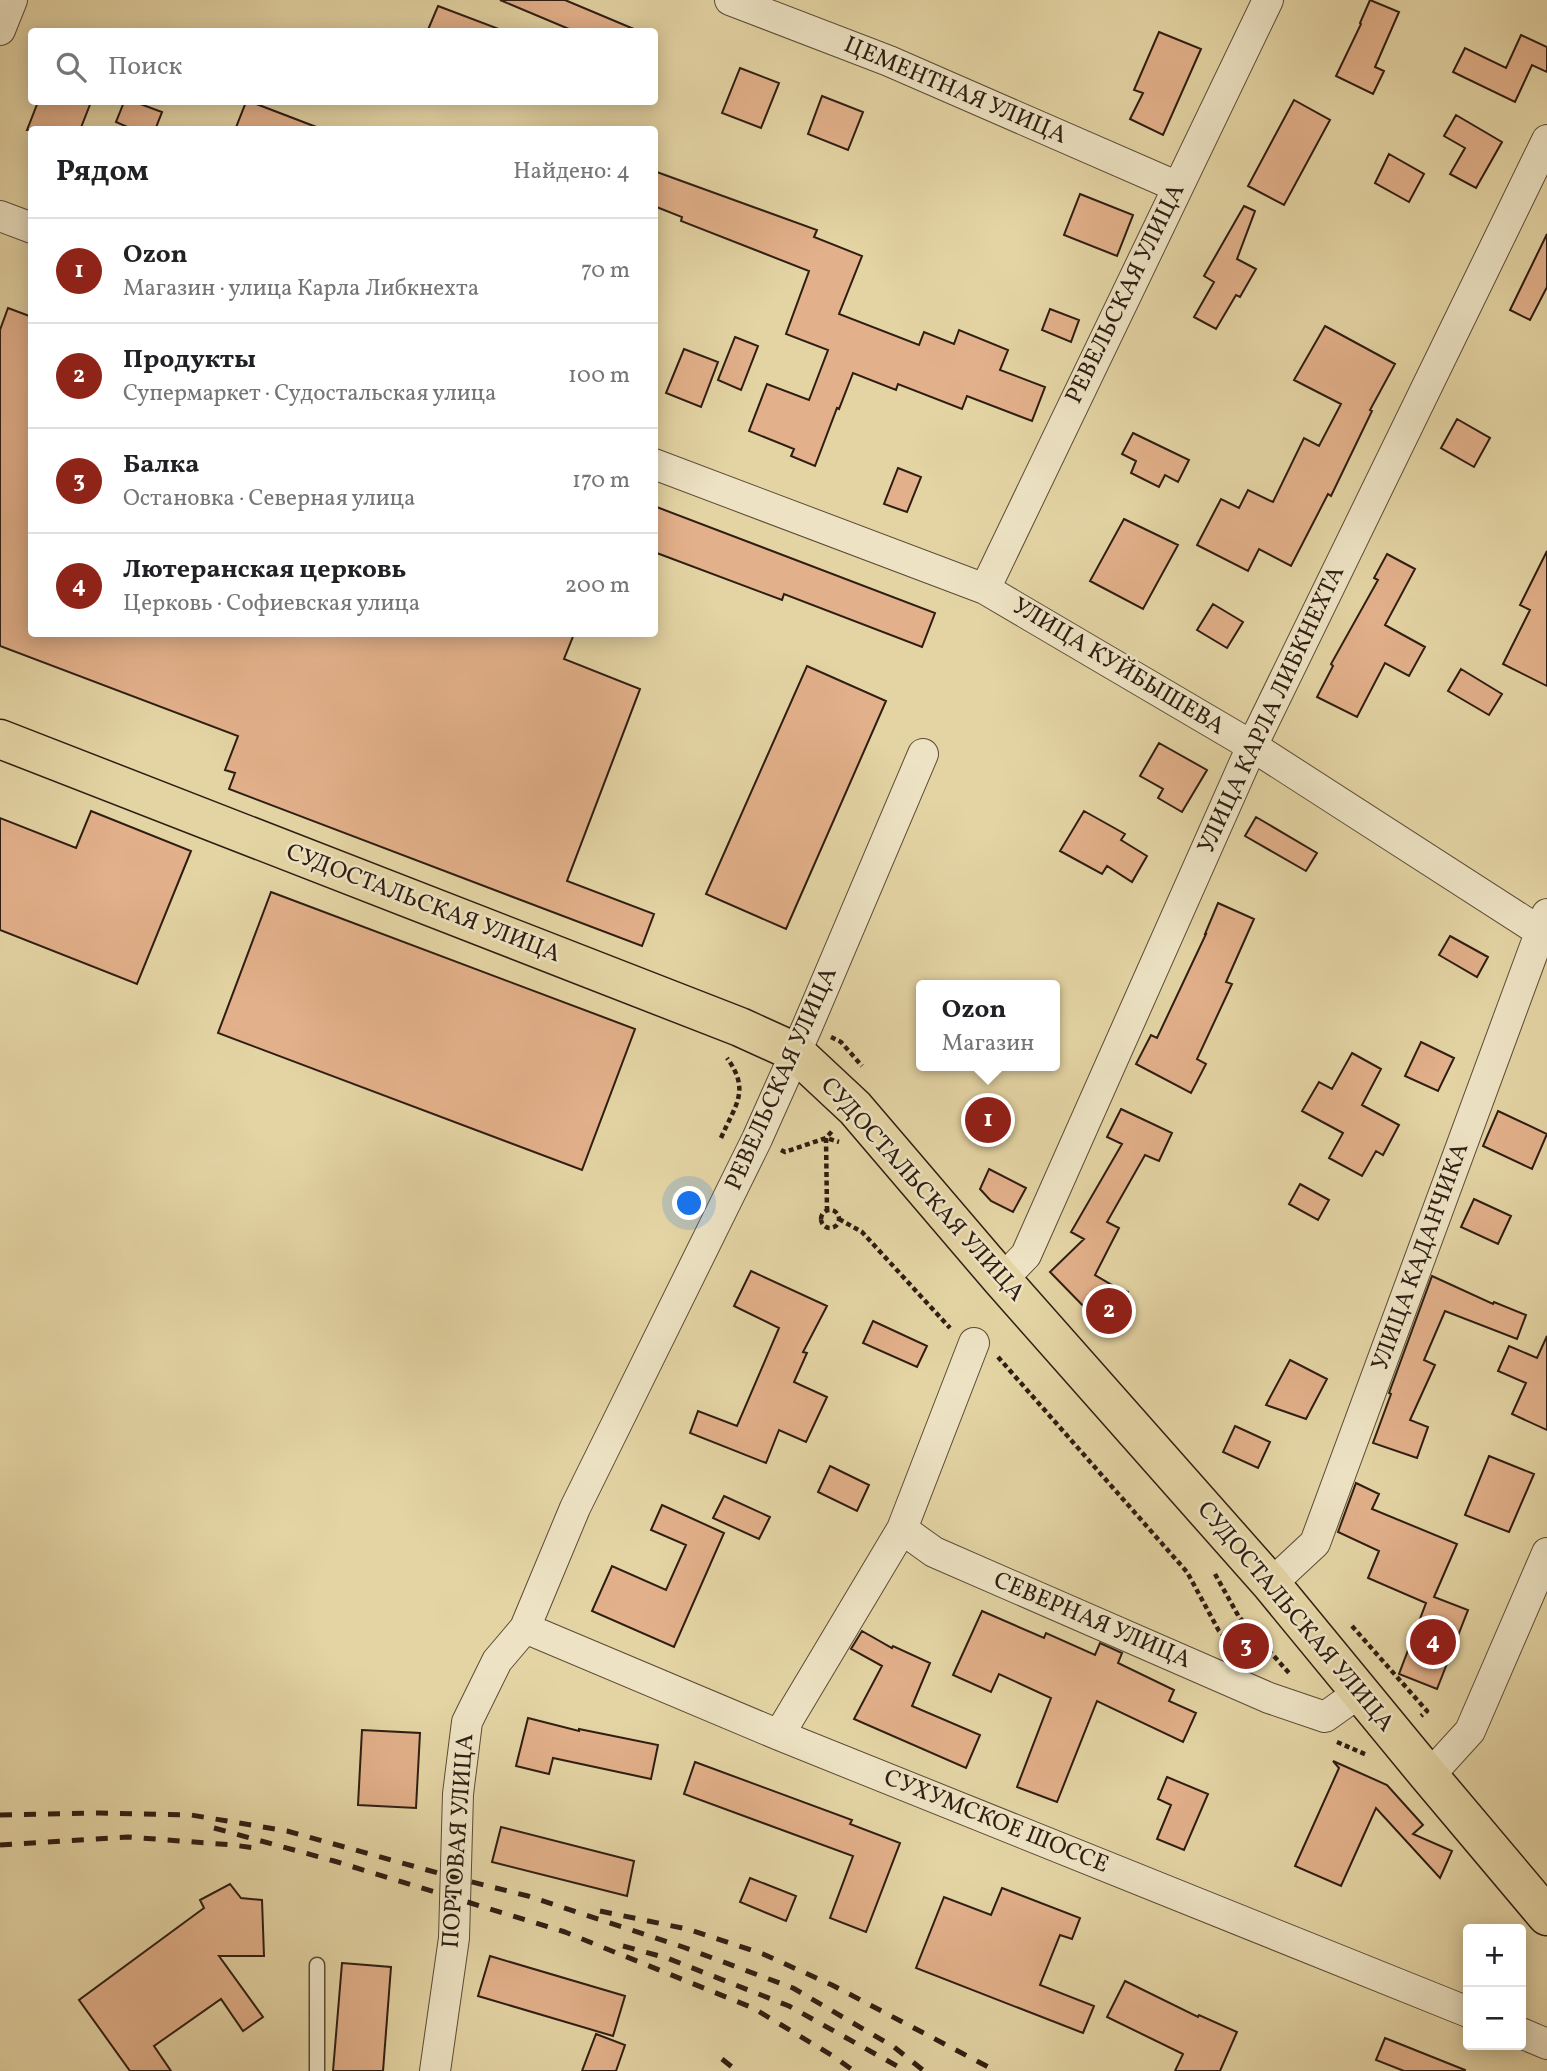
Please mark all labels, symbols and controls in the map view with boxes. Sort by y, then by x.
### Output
search box [28,28,658,105]
street label: ЦЕМЕНТНАЯ УЛИЦА [838,29,1072,153]
icon: search [52,48,90,86]
text: Поиск [108,49,182,85]
text: Рядом [56,151,149,193]
text: Найдено: 4 [513,156,630,188]
street label: РЕВЕЛЬСКАЯ УЛИЦА [1058,178,1194,410]
text: Ozon [123,237,188,273]
text: 1 [74,255,84,287]
text: 70 m [581,255,630,287]
text: Магазин · улица Карла Либкнехта [123,273,479,305]
text: Продукты [123,342,256,378]
text: 2 [73,360,85,392]
text: 100 m [568,360,630,392]
text: Супермаркет · Судостальская улица [123,378,496,410]
text: Балка [123,447,199,483]
text: 3 [73,465,85,497]
text: 170 m [572,465,630,497]
text: Остановка · Северная улица [123,483,416,515]
text: Лютеранская церковь [123,552,406,588]
street label: УЛИЦА КАРЛА ЛИБКНЕХТА [1190,560,1354,860]
text: 4 [72,570,86,602]
text: 200 m [565,570,630,602]
text: Церковь · Софиевская улица [123,588,420,620]
street label: УЛИЦА КУЙБЫШЕВА [1005,590,1231,744]
street label: СУДОСТАЛЬСКАЯ УЛИЦА [281,836,565,972]
street label: РЕВЕЛЬСКАЯ УЛИЦА [717,962,847,1196]
popup [916,980,1060,1071]
text: Ozon [942,992,1006,1028]
text: Магазин [942,1028,1034,1060]
street label: СУДОСТАЛЬСКАЯ УЛИЦА [812,1070,1032,1310]
pin: 1 [965,1094,1011,1146]
street label: УЛИЦА КАДАНЧИКА [1364,1138,1478,1376]
your location [672,1186,706,1220]
pin: 2 [1086,1285,1132,1337]
street label: СУДОСТАЛЬСКАЯ УЛИЦА [1188,1494,1402,1740]
street label: СЕВЕРНАЯ УЛИЦА [988,1564,1196,1678]
pin: 4 [1410,1616,1456,1668]
pin: 3 [1223,1620,1269,1672]
street label: ПОРТОВАЯ УЛИЦА [435,1732,483,1949]
street label: СУХУМСКОЕ ШОССЕ [878,1761,1114,1883]
map controls [1463,1924,1526,2050]
button: + [1463,1924,1526,1987]
button: − [1463,1987,1526,2050]

